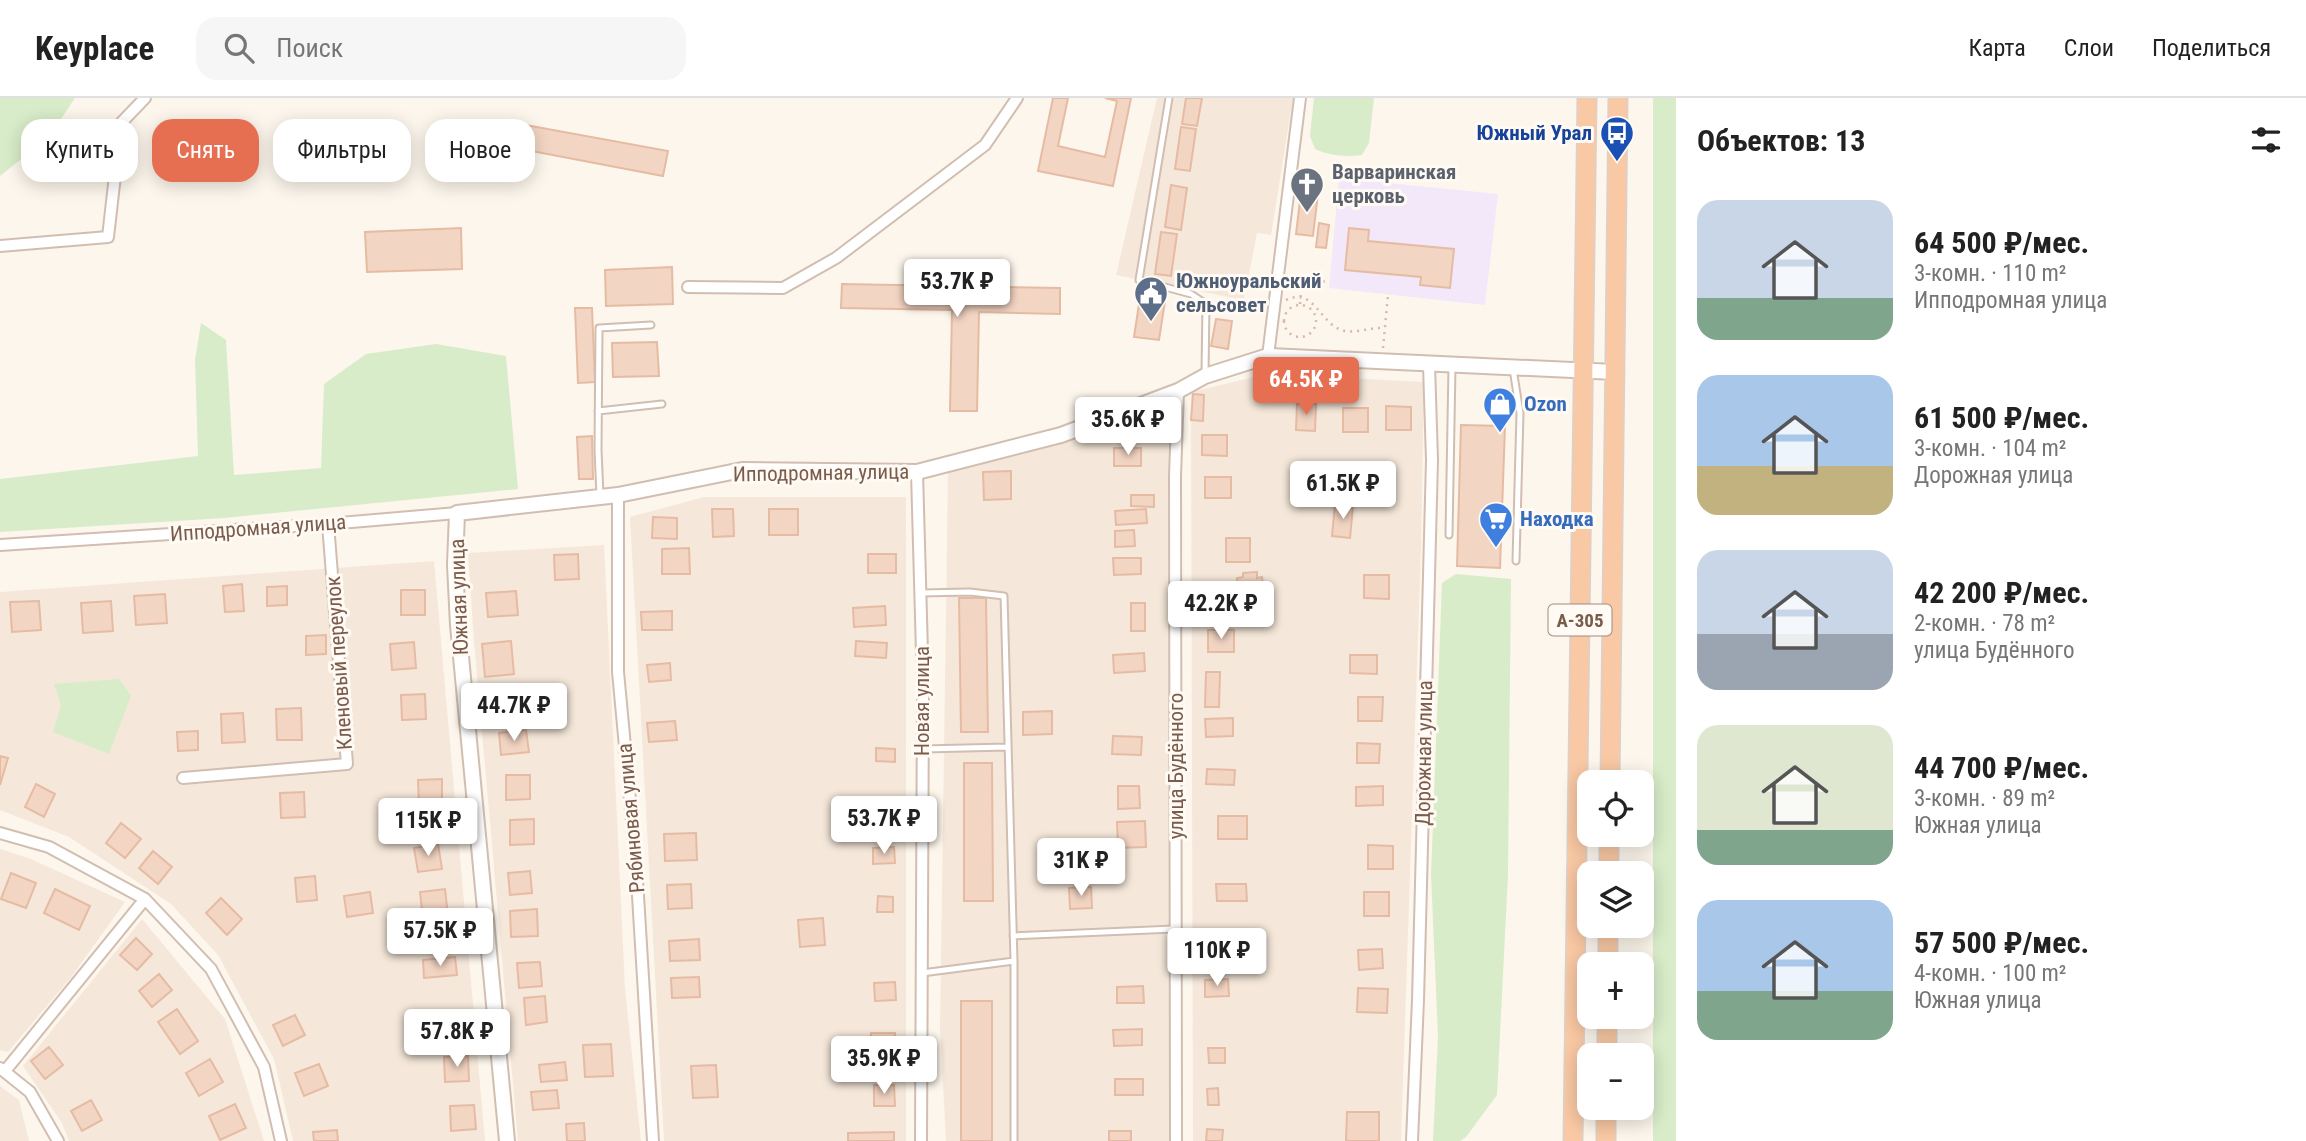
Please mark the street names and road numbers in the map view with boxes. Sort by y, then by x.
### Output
street label: Ипподромная улица [733,459,909,487]
street label: Ипподромная улица [169,510,347,546]
street label: Южная улица [445,538,473,656]
street label: Кленовый переулок [321,575,357,751]
road number: А-305 [1548,604,1612,636]
street label: Новая улица [910,646,934,756]
street label: Дорожная улица [1411,680,1437,826]
street label: улица Будённого [1164,693,1188,839]
street label: Рябиновая улица [613,742,649,894]

